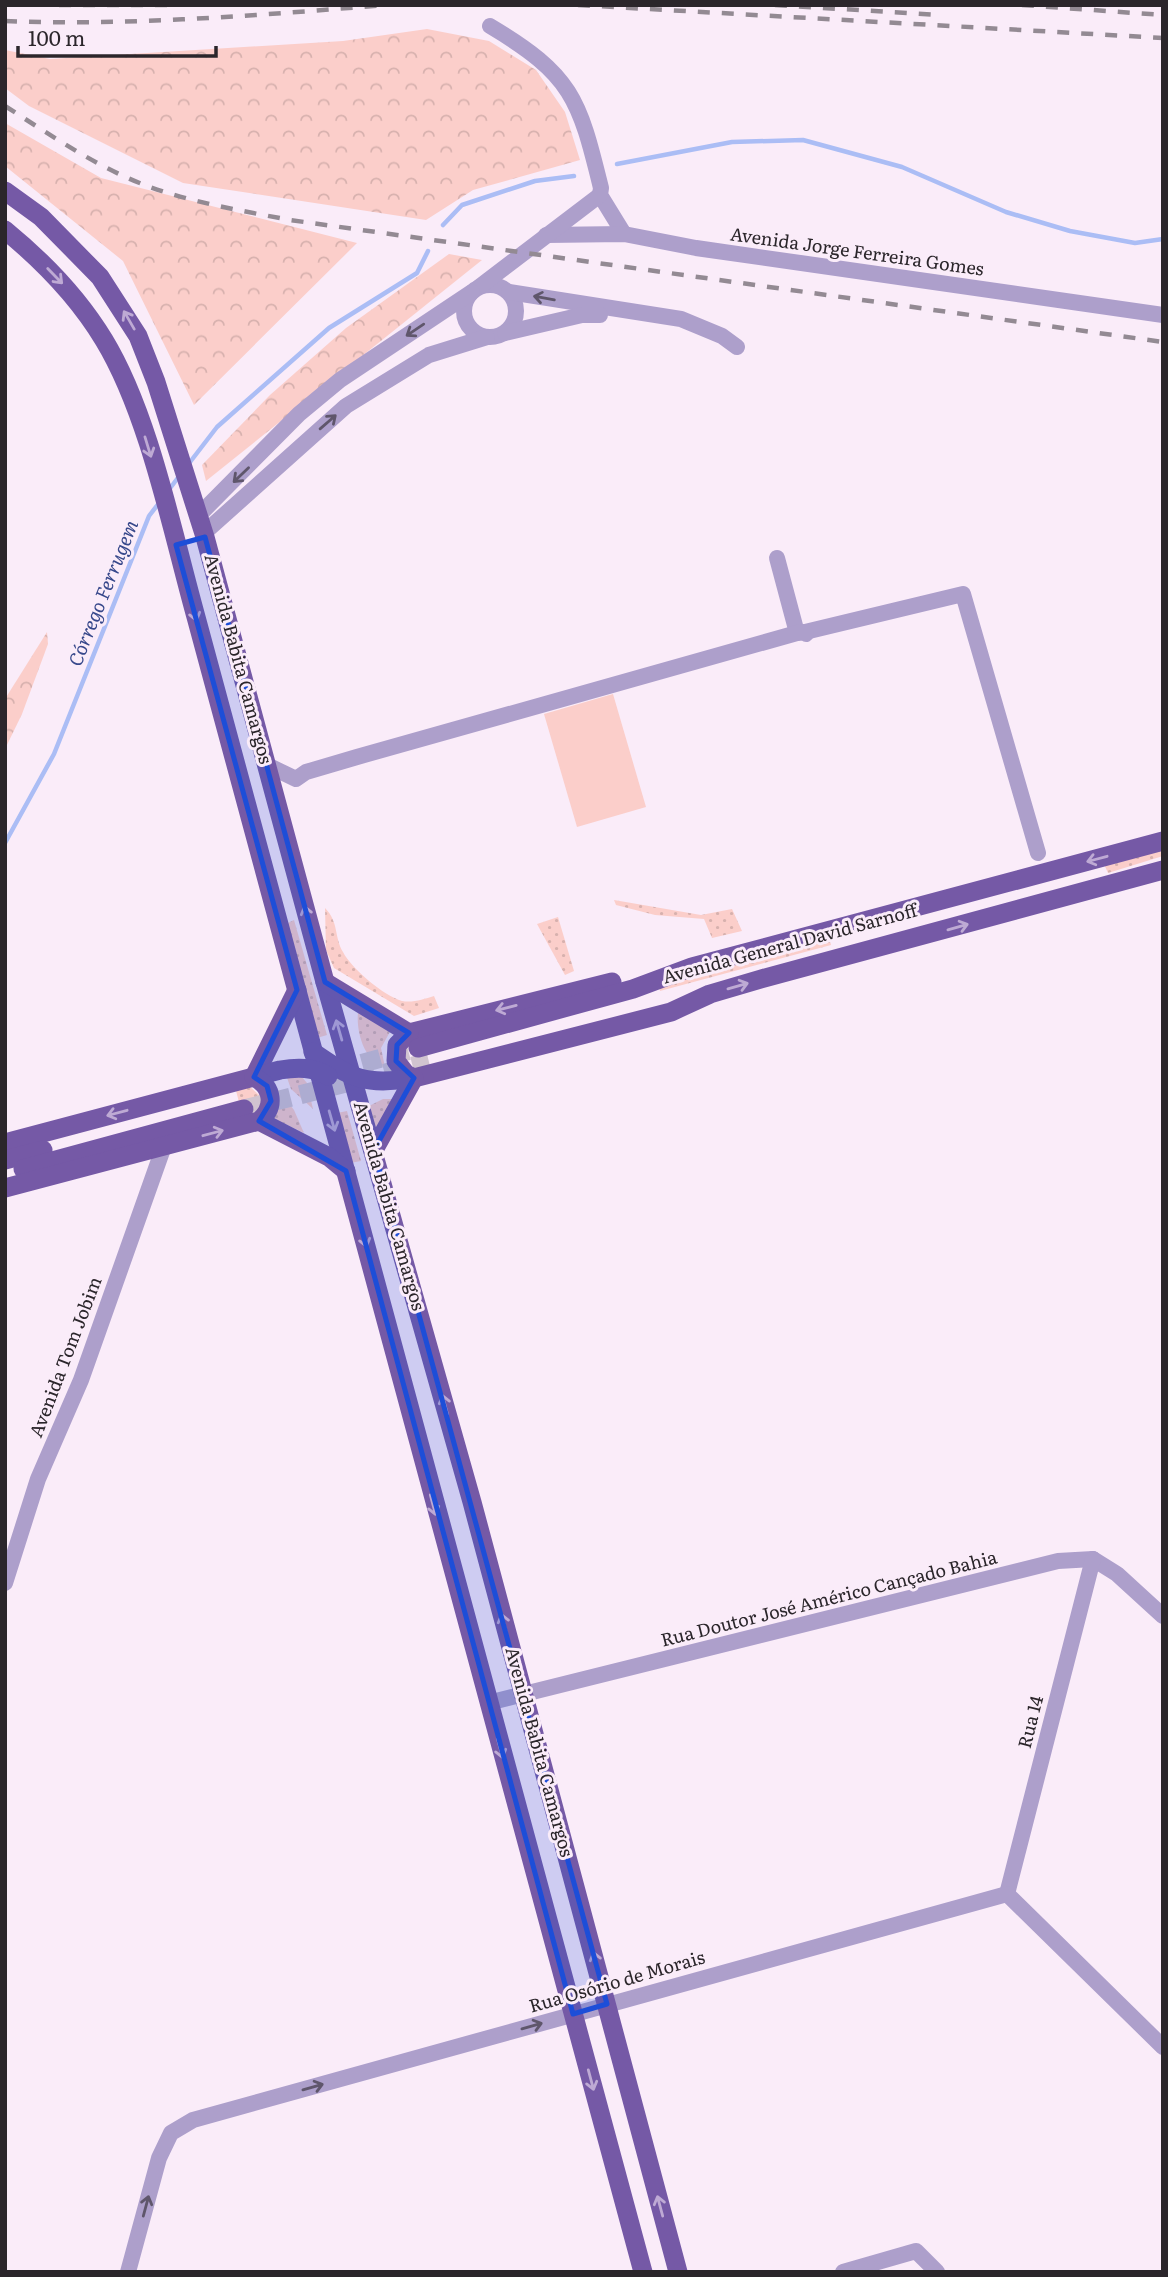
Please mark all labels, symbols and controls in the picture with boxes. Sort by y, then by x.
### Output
scale bar [18,14,215,58]
text: 100 m [28,21,85,52]
street label: Avenida Jorge Ferreira Gomes [729,219,986,282]
one-way arrow [47,267,64,284]
one-way arrow [533,291,556,304]
one-way arrow [121,310,135,330]
one-way arrow [406,323,425,337]
one-way arrow [318,414,336,430]
one-way arrow [142,435,155,457]
one-way arrow [233,467,250,484]
water label: Córrego Ferrugem [60,515,144,670]
street label: Avenida Babita Camargos [198,551,281,767]
one-way arrow [188,599,201,622]
one-way arrow [1086,854,1108,867]
street label: Avenida General David Sarnoff [659,895,922,990]
one-way arrow [300,906,313,928]
one-way arrow [946,920,969,933]
one-way arrow [726,979,749,992]
one-way arrow [495,1002,518,1015]
one-way arrow [331,1020,344,1042]
street label: Avenida Babita Camargos [348,1098,433,1313]
one-way arrow [106,1107,129,1120]
one-way arrow [327,1110,340,1132]
one-way arrow [202,1126,224,1139]
one-way arrow [358,1226,371,1248]
street label: Avenida Tom Jobim [21,1272,108,1441]
one-way arrow [437,1394,450,1416]
one-way arrow [428,1494,441,1516]
street label: Rua Doutor José Américo Cançado Bahia [658,1543,1000,1652]
one-way arrow [497,1614,510,1636]
street label: Avenida Babita Camargos [499,1644,582,1860]
street label: Rua 14 [1010,1692,1049,1751]
one-way arrow [494,1736,507,1759]
street label: Rua Osório de Morais [525,1943,708,2019]
one-way arrow [589,1951,602,1974]
one-way arrow [521,2018,543,2031]
one-way arrow [585,2068,598,2091]
one-way arrow [301,2080,324,2093]
one-way arrow [140,2195,153,2218]
one-way arrow [653,2195,666,2217]

